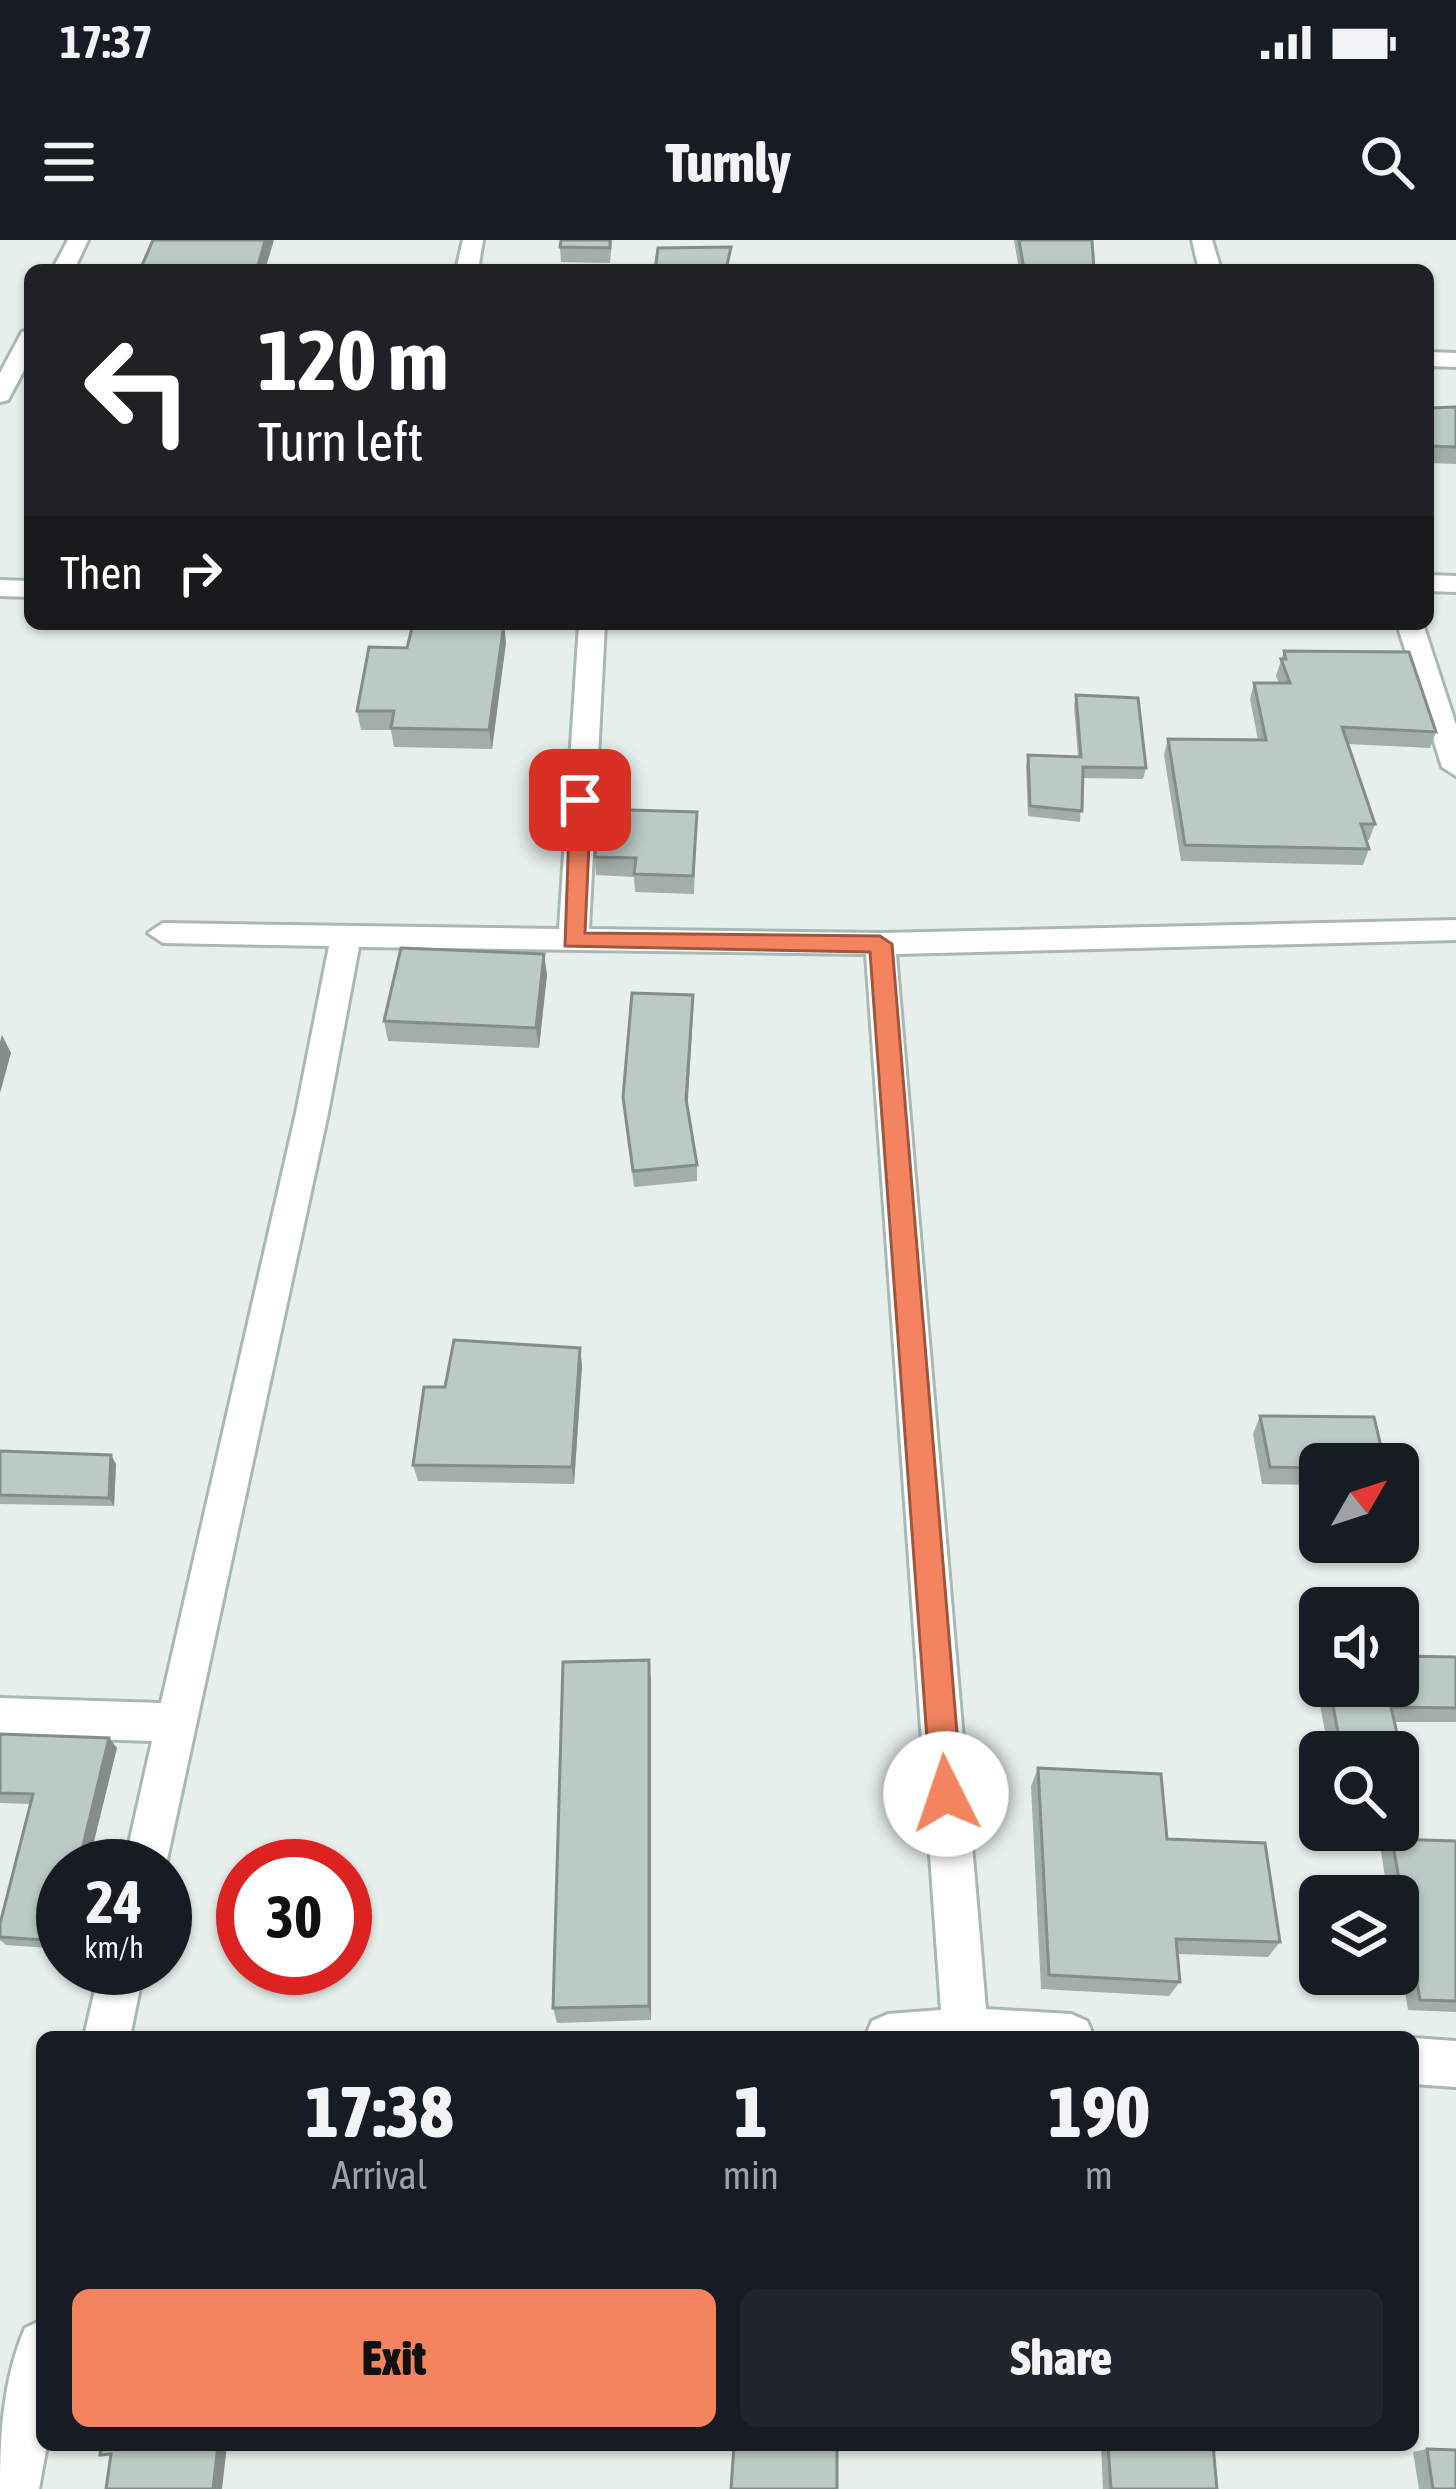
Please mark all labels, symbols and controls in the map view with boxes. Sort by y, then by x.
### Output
text: 17:37 [60,16,153,68]
icon: menu [36,129,102,195]
icon: search [1354,129,1420,195]
text: Turnly [665,132,791,193]
icon: left [60,312,216,468]
text: 120 m [258,312,448,408]
text: Turn left [258,411,423,472]
icon: right [167,540,233,606]
text: Then [60,547,143,599]
pin [529,749,631,851]
icon: arrive [547,767,613,833]
north arrow [1299,1443,1419,1563]
map controls [1299,1443,1419,1995]
button: sound [1299,1587,1419,1707]
position arrow [883,1731,1009,1857]
button: search [1299,1731,1419,1851]
speed limit sign: 30 [216,1839,372,1995]
text: 24 [86,1867,142,1936]
button: layers [1299,1875,1419,1995]
text: km/h [84,1930,144,1964]
text: 17:38 [305,2070,454,2152]
text: 1 [734,2070,768,2152]
text: 190 [1048,2070,1150,2152]
text: Arrival [332,2153,427,2197]
text: min [723,2153,779,2197]
text: m [1085,2153,1113,2197]
button: Exit [72,2289,716,2427]
button: Share [740,2289,1383,2427]

